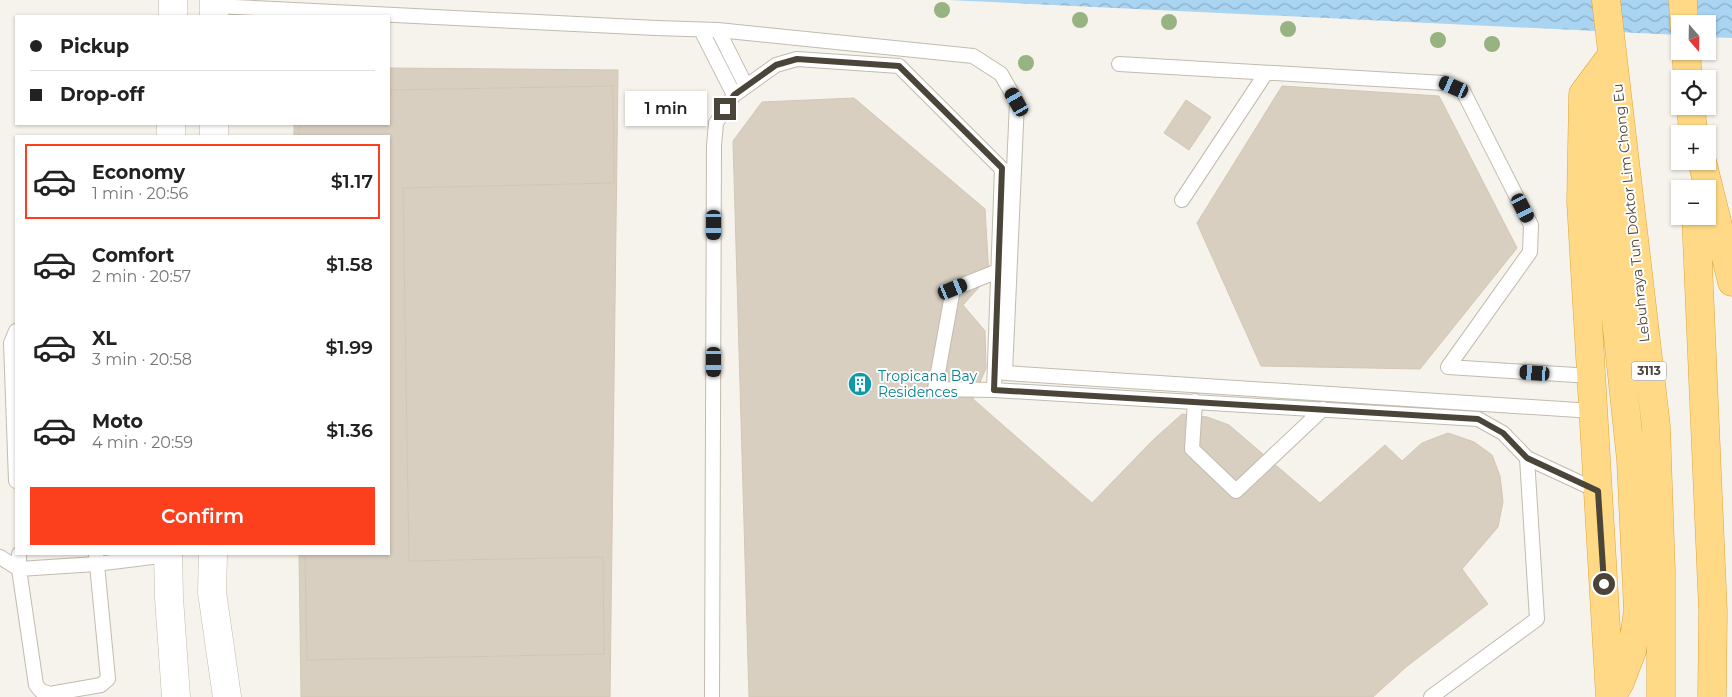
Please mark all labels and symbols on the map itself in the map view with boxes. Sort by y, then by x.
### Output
north arrow [1671,15,1716,60]
car [1437,74,1470,100]
street label: Lebuhraya Tun Doktor Lim Chong Eu [1608,83,1654,343]
car [1003,85,1030,119]
callout: 1 min [625,92,708,126]
route end [714,98,736,120]
car [1509,191,1536,225]
car [706,210,721,240]
car [936,276,969,302]
car [706,347,721,377]
road number: 3113 [1632,362,1666,381]
car [1519,364,1550,382]
place label: Tropicana Bay Residences [878,367,977,401]
building icon: Tropicana Bay Residences [847,371,873,397]
route start [1593,573,1615,595]

